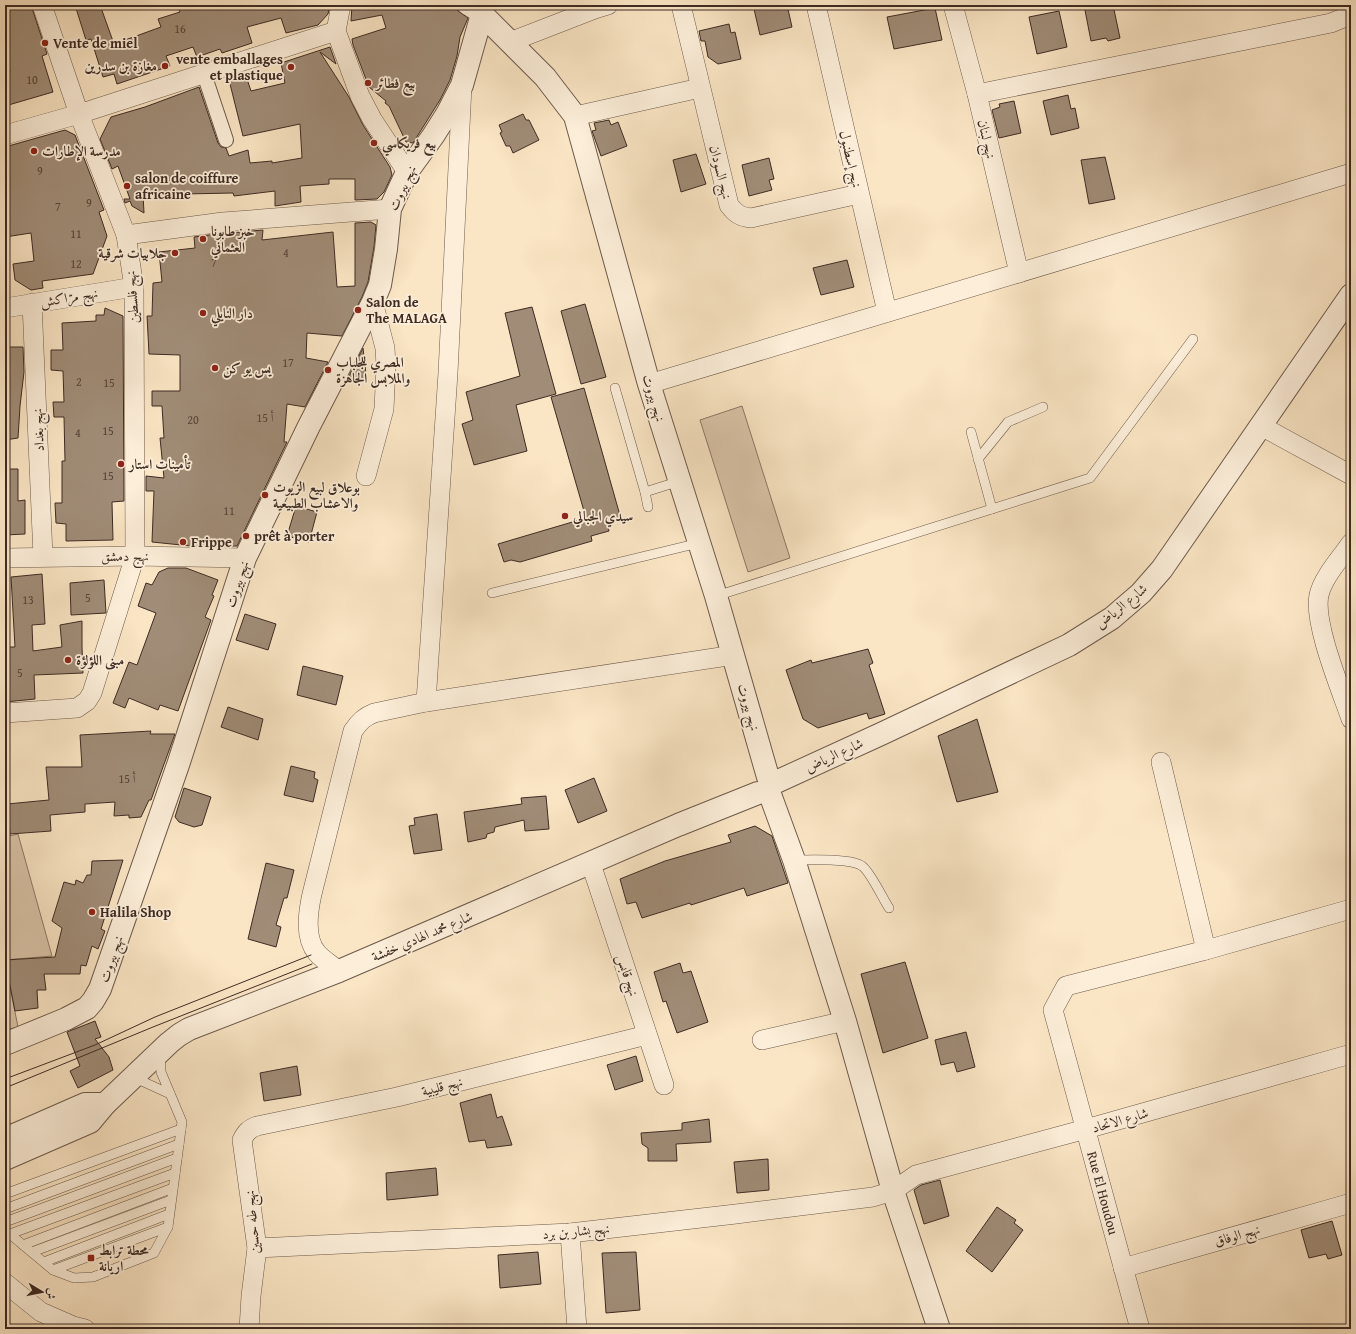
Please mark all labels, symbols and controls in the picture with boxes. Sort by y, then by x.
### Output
house number: 16 [174,20,186,37]
place label: Vente de miel [53,33,138,53]
marker: Vente de miel [40,38,50,48]
place label: vente emballages et plastique [176,49,283,85]
place label: مغازة بن سدرين [84,56,157,76]
marker: مغازة بن سدرين [160,61,170,71]
marker: vente emballages et plastique [286,62,296,72]
house number: 10 [26,71,38,88]
place label: بيع فطائر [374,73,415,96]
marker: بيع فطائر [363,78,373,88]
street label: نهج لبنان [970,117,1001,161]
street label: نهج إسطنبول [832,128,867,190]
place label: بيع فريكاسي [382,133,436,157]
marker: بيع فريكاسي [369,138,379,148]
place label: مدرسة الإطارات [42,141,121,161]
street label: نهج السودان [702,143,737,202]
marker: مدرسة الإطارات [29,146,39,156]
house number: 9 [37,162,43,179]
street label: نهج بيروت [383,162,424,215]
place label: salon de coiffure africaine [135,168,239,204]
marker: salon de coiffure africaine [122,181,132,191]
house number: 9 [86,194,92,211]
house number: 7 [55,198,61,215]
place label: خبز طابونا العثماني [210,221,255,259]
house number: 11 [70,225,82,242]
marker: خبز طابونا العثماني [198,234,208,244]
place label: جلابيات شرقية [98,243,168,263]
house number: 4 [283,244,289,261]
marker: جلابيات شرقية [170,248,180,258]
house number: 7 [211,254,217,271]
house number: 12 [70,255,82,272]
street label: نهج فلسطين [120,270,147,324]
street label: نهج مرّاكش [39,283,100,314]
place label: Salon de The MALAGA [366,292,447,328]
place label: دار النايلي [210,303,253,327]
marker: Salon de The MALAGA [353,305,363,315]
marker: دار النايلي [198,308,208,318]
place label: المصري للجلباب والملابس الجاهزة [336,352,410,388]
house number: 17 [282,354,294,371]
place label: يس يو كن [223,358,272,378]
marker: يس يو كن [210,363,220,373]
marker: المصري للجلباب والملابس الجاهزة [323,365,333,375]
street label: نهج بيروت [634,372,671,425]
house number: 2 [76,373,82,390]
house number: 15 [103,374,115,391]
street label: نهج بغداد [27,408,52,452]
house number: 15 أ [256,409,274,426]
house number: 20 [187,411,199,428]
house number: 15 [102,422,114,439]
house number: 4 [75,424,81,441]
place label: تأمينات استار [127,454,191,474]
marker: تأمينات استار [116,459,126,469]
house number: 15 [102,467,114,484]
place label: بوعلاق لبيع الزيوت والاعشاب الطبيعية [273,477,360,513]
marker: بوعلاق لبيع الزيوت والاعشاب الطبيعية [260,490,270,500]
house number: 11 [223,502,235,519]
place label: سيدي الجبالي [572,506,633,528]
marker: سيدي الجبالي [560,511,570,521]
place label: prêt à porter [254,526,335,546]
marker: prêt à porter [241,531,251,541]
place label: Frippe [191,532,232,552]
marker: Frippe [178,537,188,547]
street label: نهج دمشق [101,546,149,569]
street label: نهج بيروت [220,558,257,611]
street label: شارع الرياض [1091,579,1153,635]
house number: 5 [85,589,91,606]
house number: 13 [22,591,34,608]
place label: مبنى اللؤلؤة [76,650,124,670]
marker: مبنى اللؤلؤة [63,655,73,665]
house number: 5 [17,664,23,681]
street label: نهج بيروت [730,681,765,734]
street label: شارع الرياض [802,733,867,779]
house number: 15 أ [118,770,136,787]
place label: Halila Shop [100,902,171,922]
street label: شارع محمد الهادي خفشة [368,906,476,968]
marker: Halila Shop [87,907,97,917]
street label: نهج بيروت [94,933,131,986]
street label: نهج قابس [609,951,644,1000]
street label: نهج قليبية [419,1071,465,1104]
street label: شارع الاتحاد [1089,1102,1151,1140]
street label: Rue El Houdou [1082,1149,1124,1237]
street label: نهج طه حسين [239,1189,268,1255]
street label: نهج بشار بن برد [541,1218,611,1247]
street label: نهج الوفاق [1212,1219,1263,1254]
place label: محطة ترابط اريانة [99,1240,149,1276]
marker: محطة ترابط اريانة [86,1253,96,1263]
north arrow [22,1272,62,1312]
text: ش [43,1287,61,1301]

